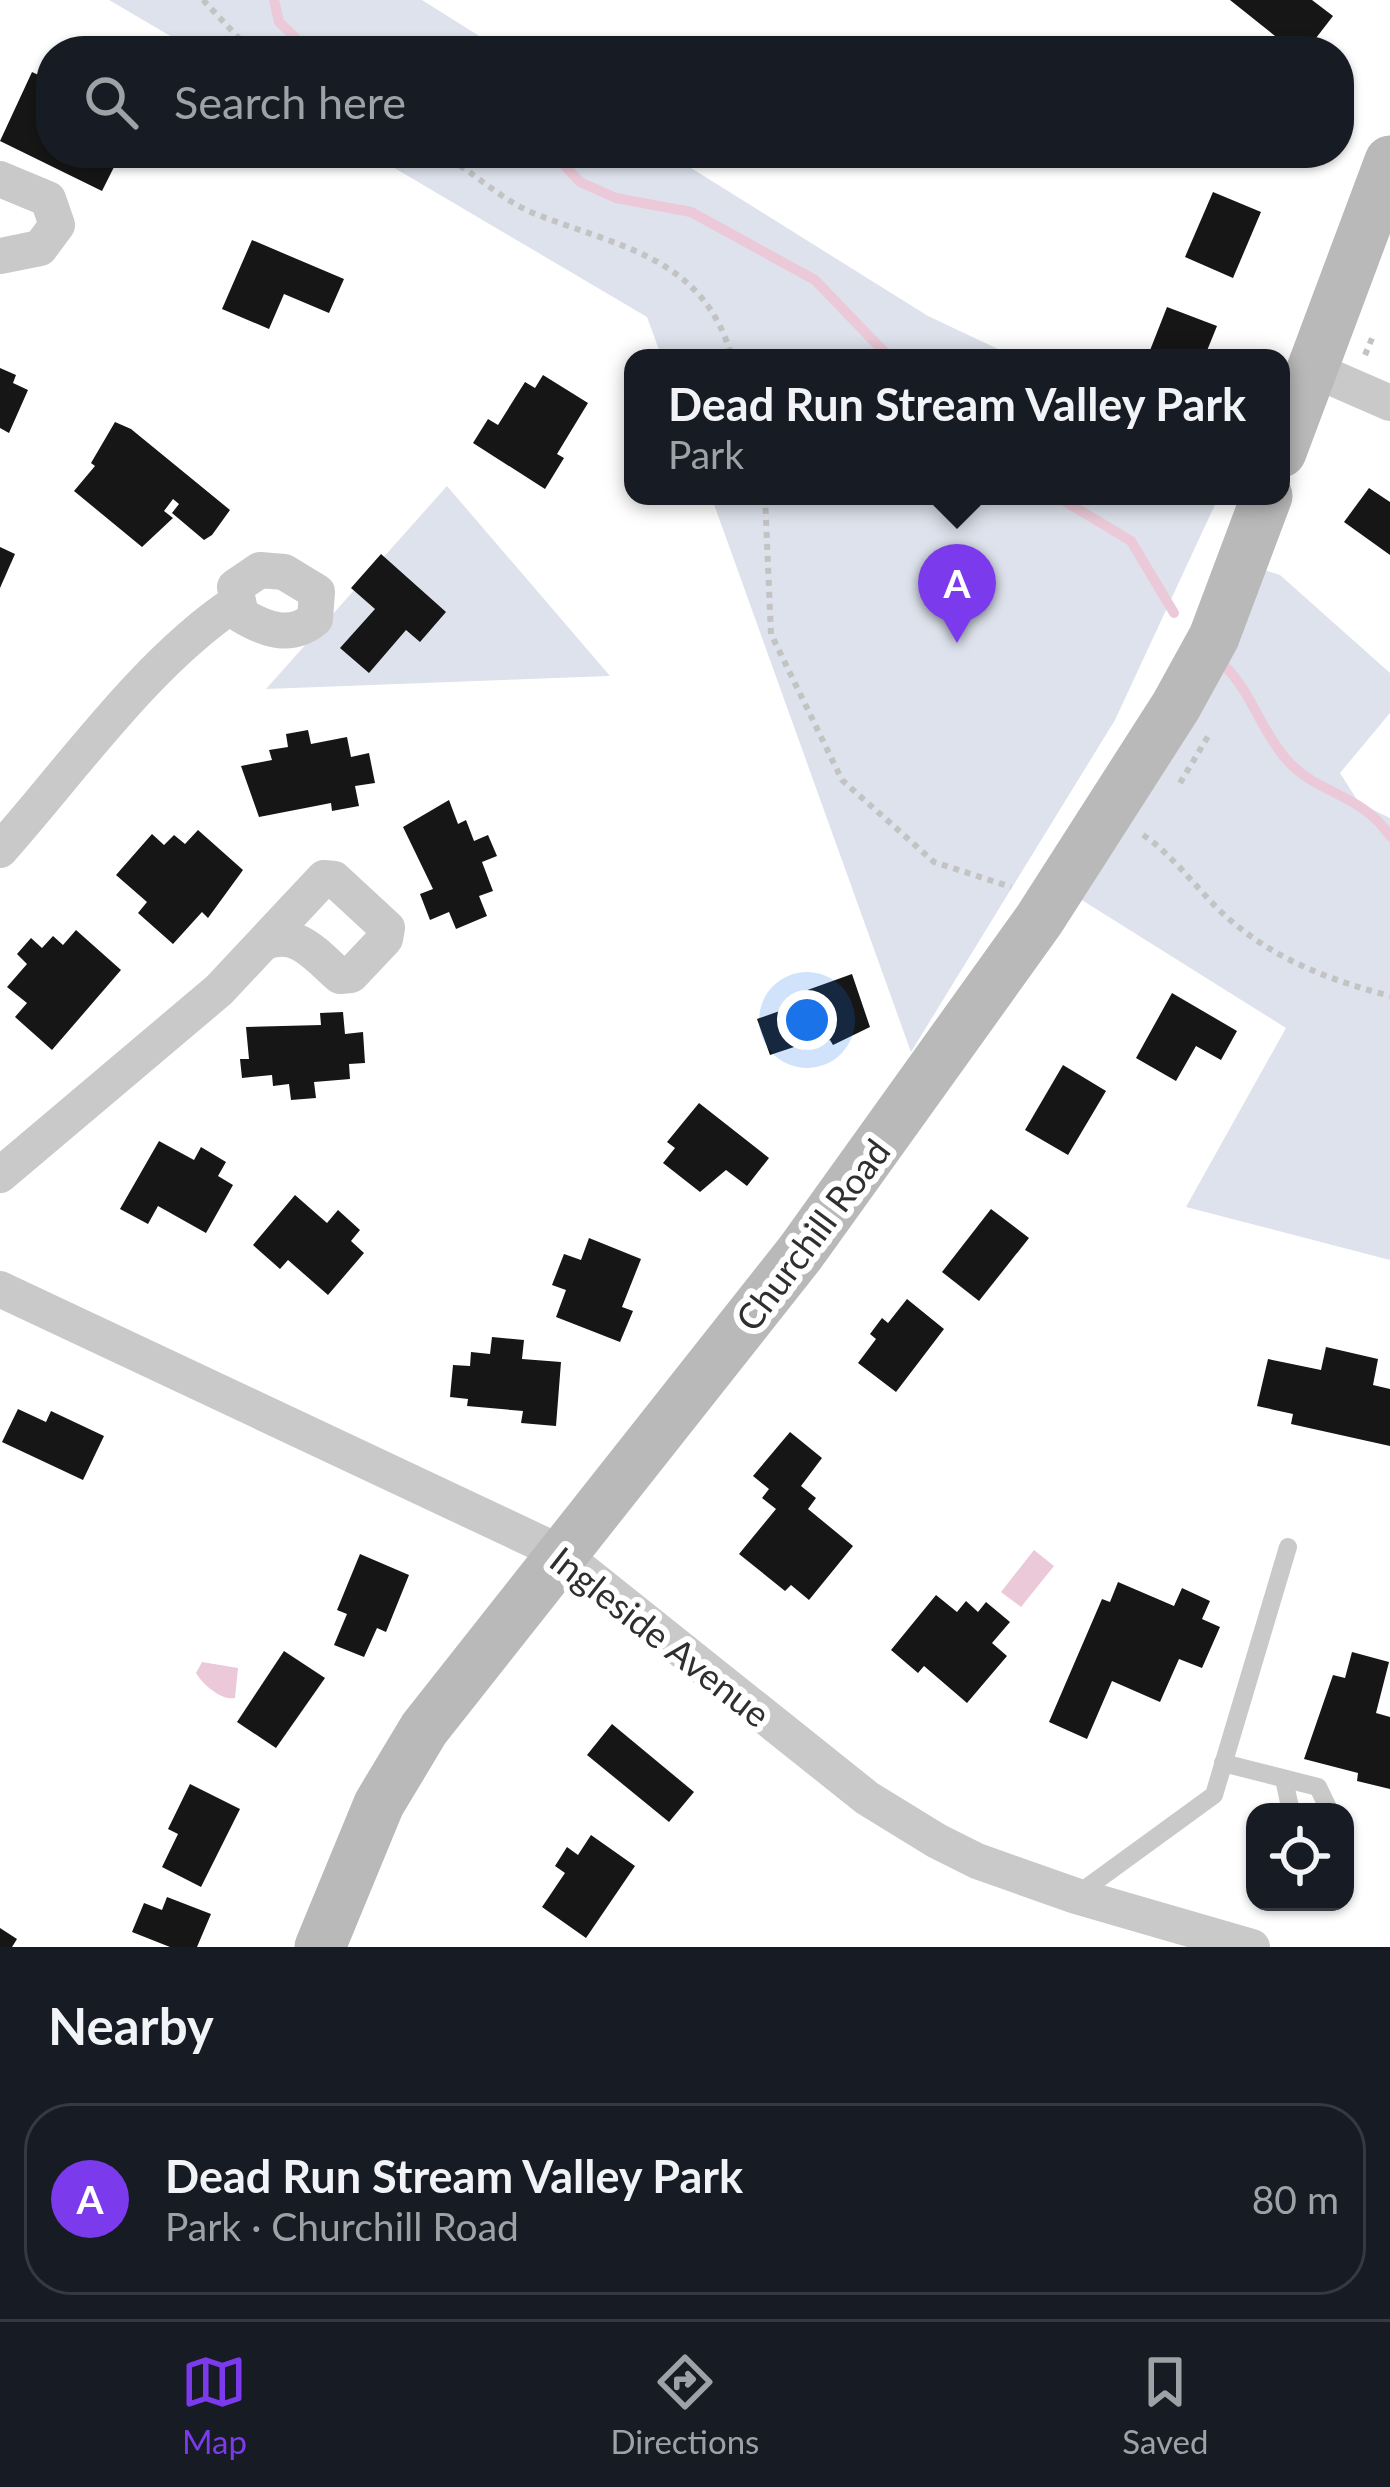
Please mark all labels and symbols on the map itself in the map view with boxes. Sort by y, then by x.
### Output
pin: A [918,544,996,643]
your location [777,990,837,1050]
street label: Churchill Road [726,1130,899,1339]
street label: Ingleside Avenue [542,1537,779,1736]

